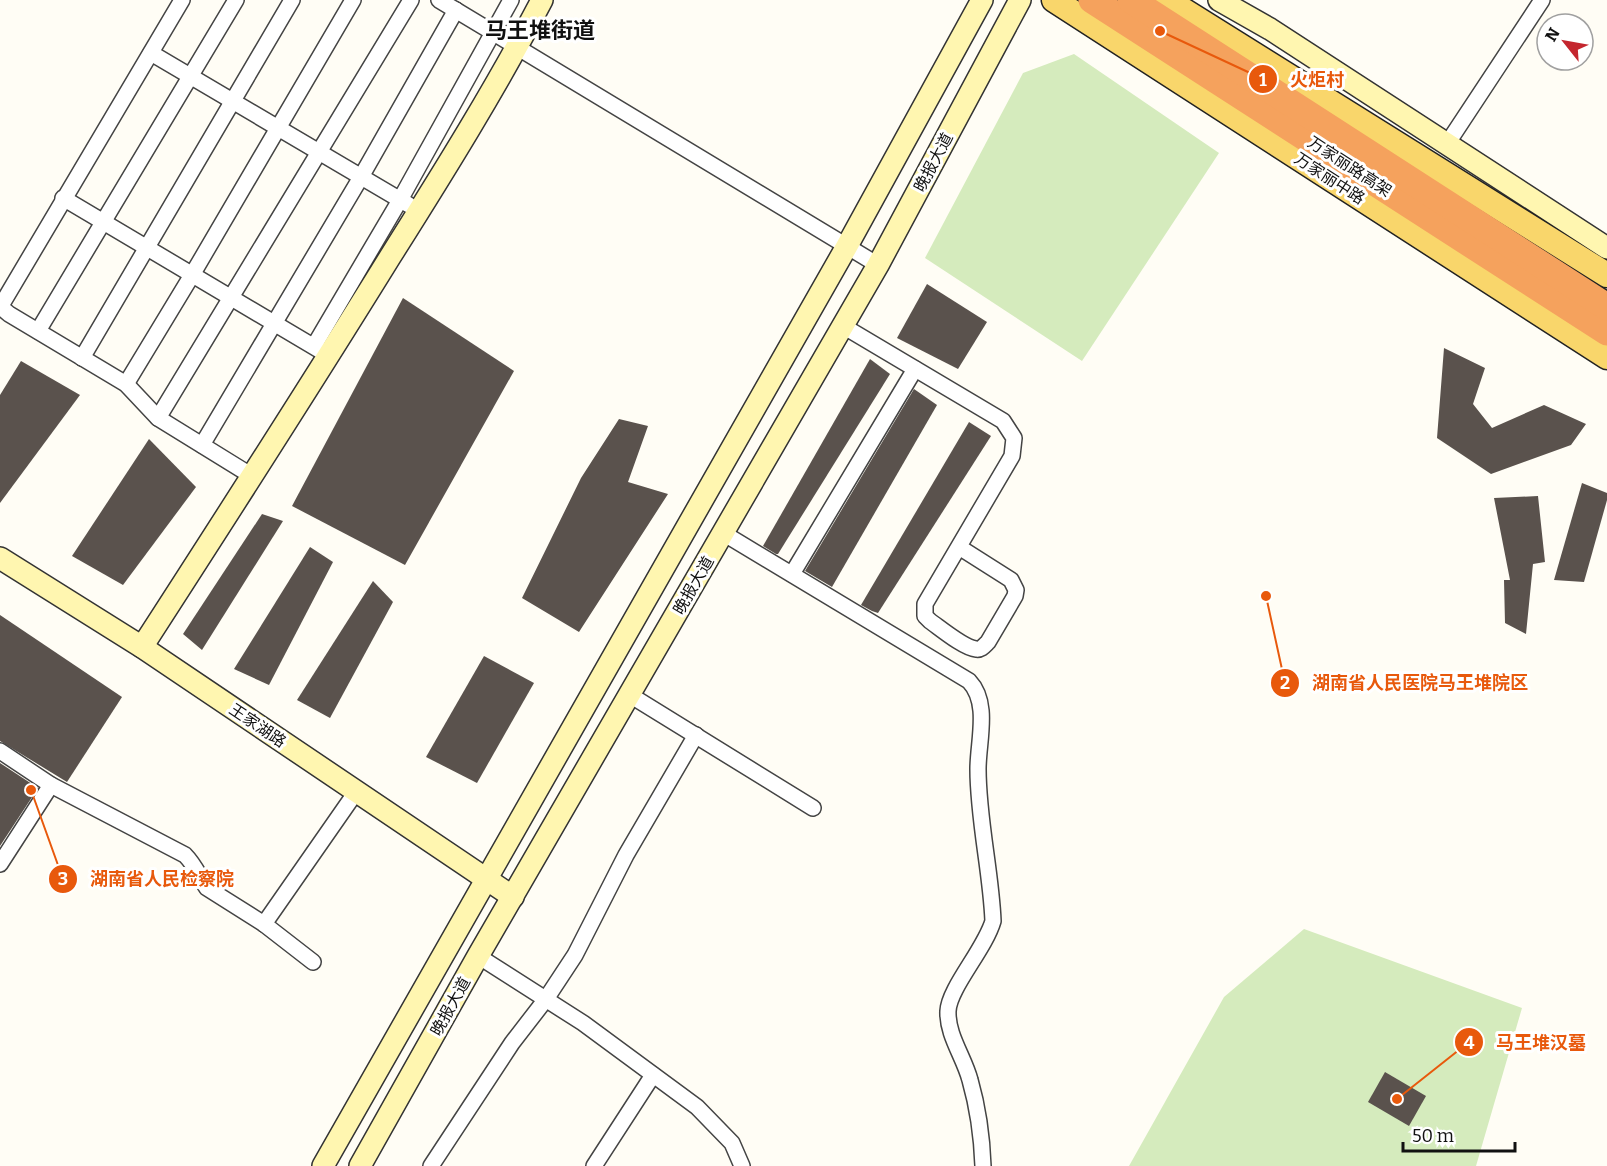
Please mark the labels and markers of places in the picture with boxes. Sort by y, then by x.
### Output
callout: 火炬村 [1248,61,1356,97]
callout: 湖南省人民医院马王堆院区 [1270,665,1540,701]
callout: 湖南省人民检察院 [48,861,246,897]
callout: 马王堆汉墓 [1454,1024,1598,1060]

